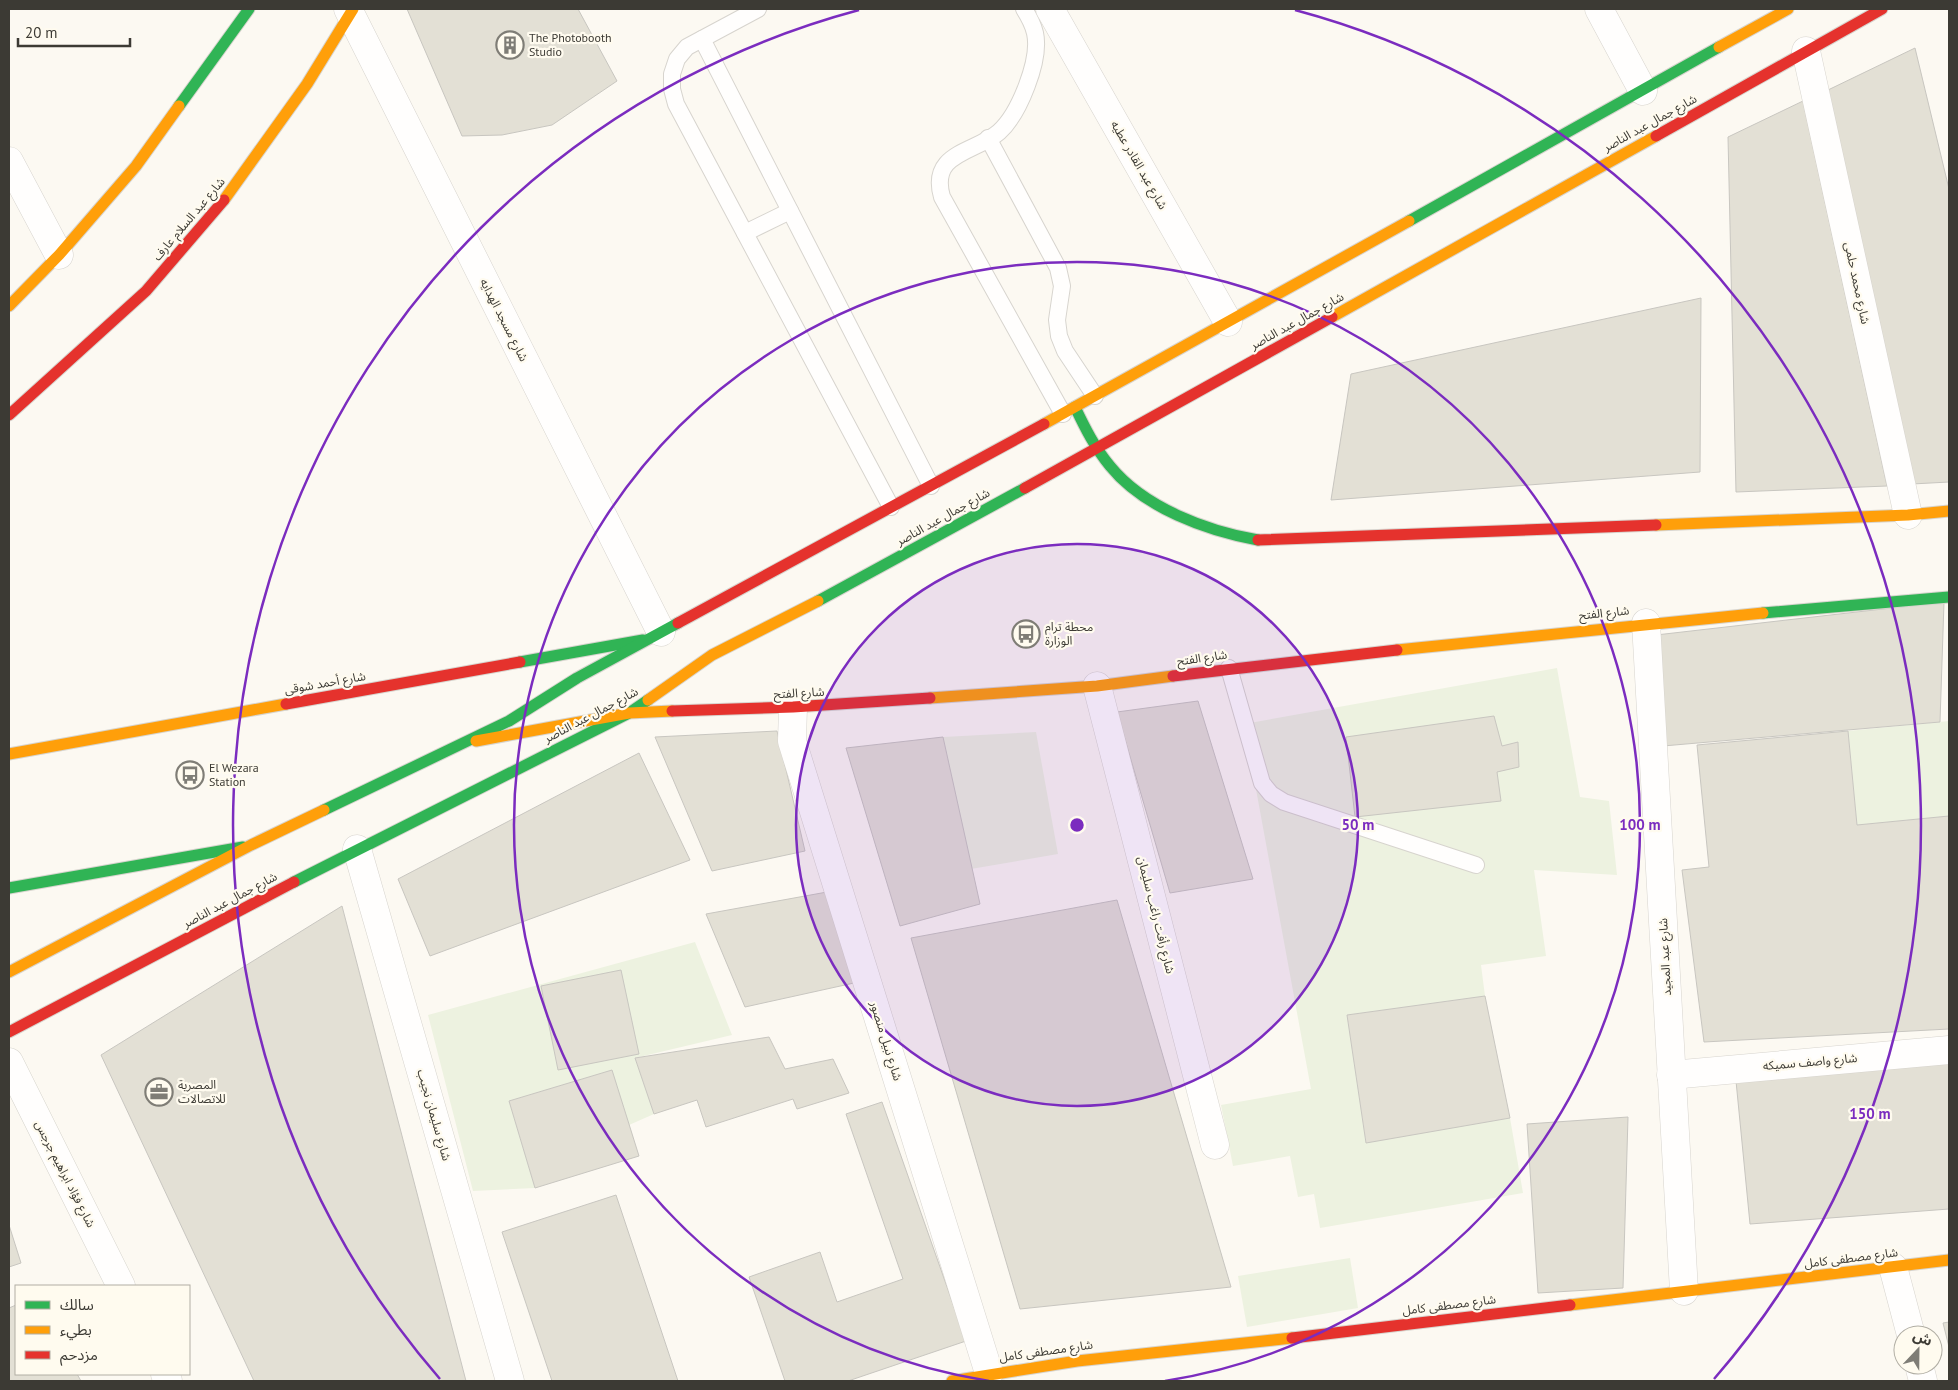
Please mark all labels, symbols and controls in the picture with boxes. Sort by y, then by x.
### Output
scale bar [18,15,130,47]
text: 20 m [25,23,58,42]
building icon: The Photobooth Studio [495,30,525,60]
place label: The Photobooth Studio [529,30,612,59]
street label: شارع جمال عبد الناصر [1600,91,1700,157]
street label: شارع عبد القادر عطيه [1106,118,1171,213]
street label: شارع عبد السلام عارف [149,174,229,265]
street label: شارع محمد حلمى [1840,240,1874,326]
street label: شارع مسجد الهدايه [475,276,532,365]
street label: شارع جمال عبد الناصر [1247,289,1347,355]
street label: شارع جمال عبد الناصر [893,485,993,551]
street label: شارع الفتح [1578,602,1630,625]
bus stop icon: محطة ترام الوزارة [1011,619,1041,649]
place label: محطة ترام الوزارة [1045,619,1093,648]
street label: شارع الفتح [1176,647,1228,670]
street label: شارع أحمد شوقى [283,668,367,699]
street label: شارع جمال عبد الناصر [540,683,641,748]
street label: شارع الفتح [773,684,825,703]
bus stop icon: El Wezara Station [175,760,205,790]
place label: El Wezara Station [209,760,259,789]
text: 50 m [1342,815,1374,834]
text: 100 m [1619,815,1661,834]
centre of rings [1068,816,1086,834]
street label: شارع رأفت راغب سليمان [1133,855,1178,976]
street label: شارع جمال عبد الناصر [179,868,280,933]
street label: شارع عبد المجيد [1655,918,1676,996]
street label: شارع نبيل منصور [865,998,906,1083]
street label: شارع واصف سميكه [1762,1050,1858,1075]
street label: شارع سليمان نجيب [412,1067,455,1163]
office icon: المصرية للاتصالات [144,1077,174,1107]
place label: المصرية للاتصالات [178,1077,226,1106]
text: 150 m [1849,1104,1891,1123]
street label: شارع فؤاد ابراهيم جرجس [30,1118,99,1231]
street label: شارع مصطفى كامل [1803,1244,1899,1273]
legend [15,1285,190,1375]
street label: شارع مصطفى كامل [1401,1291,1497,1320]
text: سالك [60,1295,94,1314]
text: بطيء [60,1320,92,1341]
north arrow [1893,1325,1943,1375]
text: ش [1911,1326,1935,1350]
street label: شارع مصطفى كامل [998,1337,1094,1366]
text: مزدحم [60,1345,98,1366]

